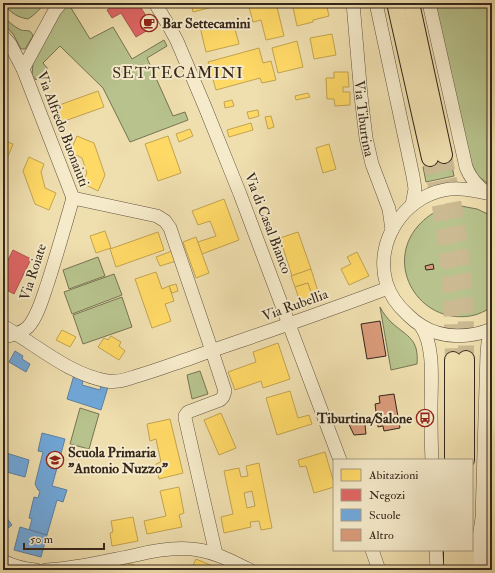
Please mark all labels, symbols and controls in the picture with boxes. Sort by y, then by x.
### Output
cafe icon: Bar Settecamini [139,13,159,33]
place label: Bar Settecamini [162,15,251,32]
district label: SETTECAMINI [112,63,244,83]
street label: Via Alfredo Buonaiuti [33,69,93,189]
street label: Via Tiburtina [351,80,379,158]
street label: Via di Casal Bianco [241,170,295,276]
street label: Via Roiate [16,241,50,303]
street label: Via Rubellia [260,285,330,325]
bus stop icon: Tiburtina/Salone [415,408,435,428]
place label: Tiburtina/Salone [316,410,412,427]
place label: Scuola Primaria "Antonio Nuzzo" [68,444,169,477]
school or university icon: Scuola Primaria "Antonio Nuzzo" [45,450,65,470]
legend [333,459,473,551]
text: Abitazioni [368,468,419,483]
text: Negozi [369,488,405,503]
text: Scuole [369,508,400,523]
scale bar [24,525,104,551]
text: Altro [368,528,394,543]
text: 50 m [30,532,54,547]

